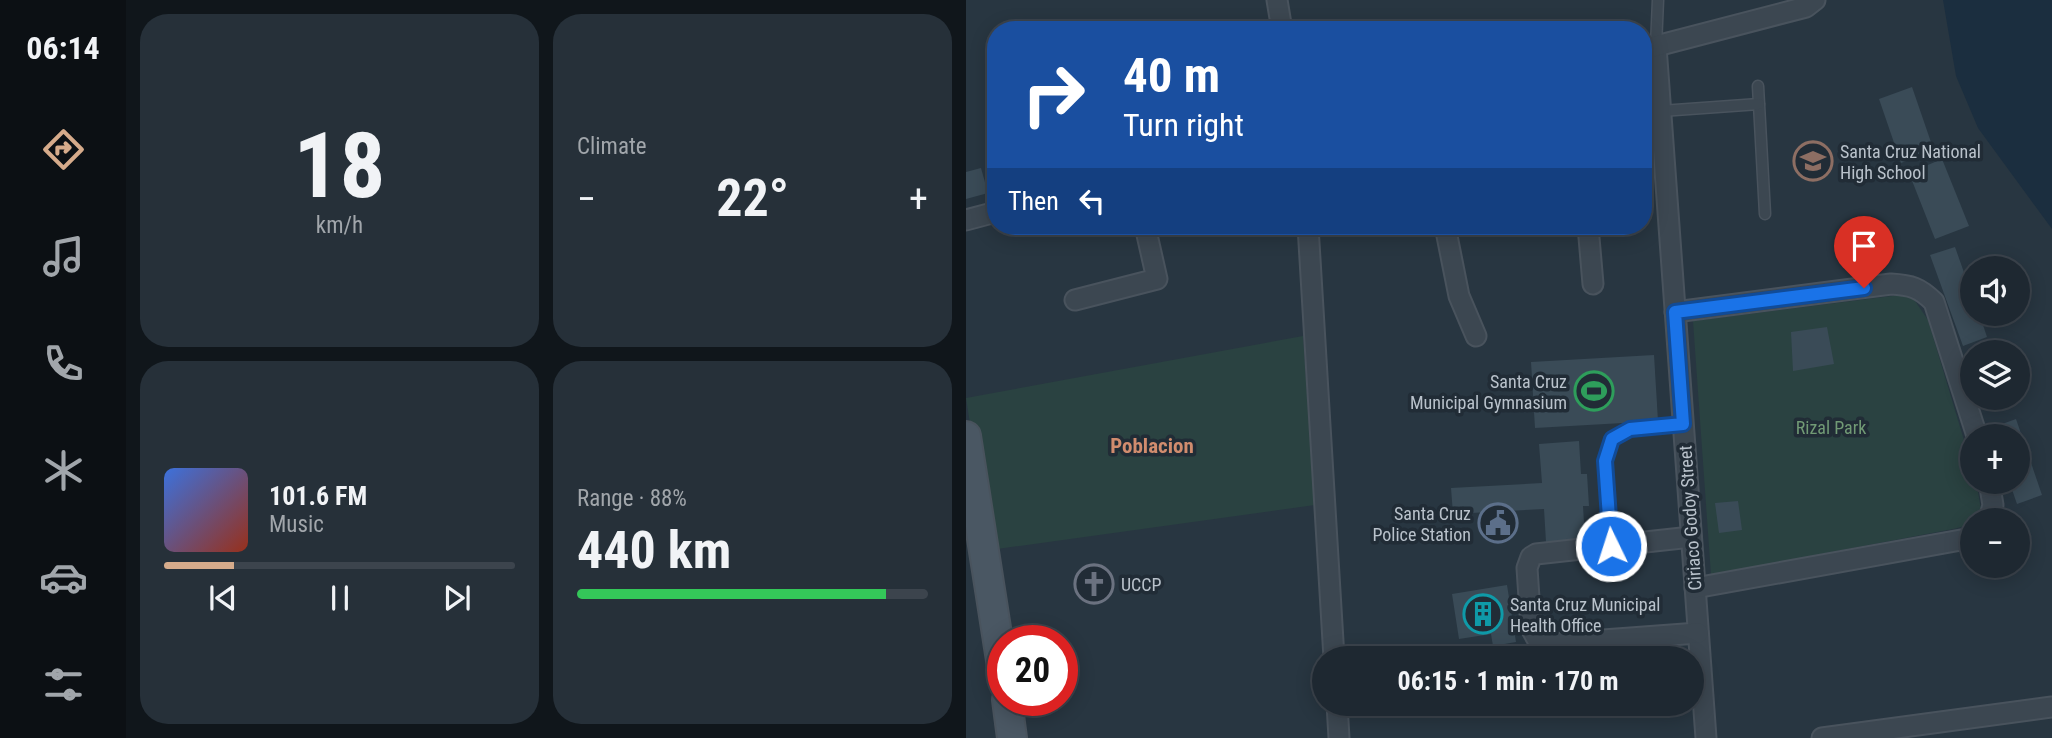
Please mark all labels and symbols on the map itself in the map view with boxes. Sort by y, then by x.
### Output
school or university icon: Santa Cruz National High School [1792,140,1834,182]
place label: Santa Cruz National High School [1840,141,1981,183]
pin [1834,216,1894,288]
sports icon: Santa Cruz Municipal Gymnasium [1573,370,1615,412]
place label: Santa Cruz Municipal Gymnasium [1410,371,1567,413]
park label: Rizal Park [1796,417,1866,438]
district label: Poblacion [1110,434,1194,458]
street label: Ciriaco Godoy Street [1674,445,1706,591]
public building icon: Santa Cruz Police Station [1477,502,1519,544]
place label: Santa Cruz Police Station [1372,503,1471,545]
position arrow [1574,509,1648,583]
church icon: UCCP [1073,563,1115,605]
place label: UCCP [1121,574,1162,595]
building icon: Santa Cruz Municipal Health Office [1462,593,1504,635]
place label: Santa Cruz Municipal Health Office [1510,594,1660,636]
speed limit sign: 20 [987,625,1078,716]

